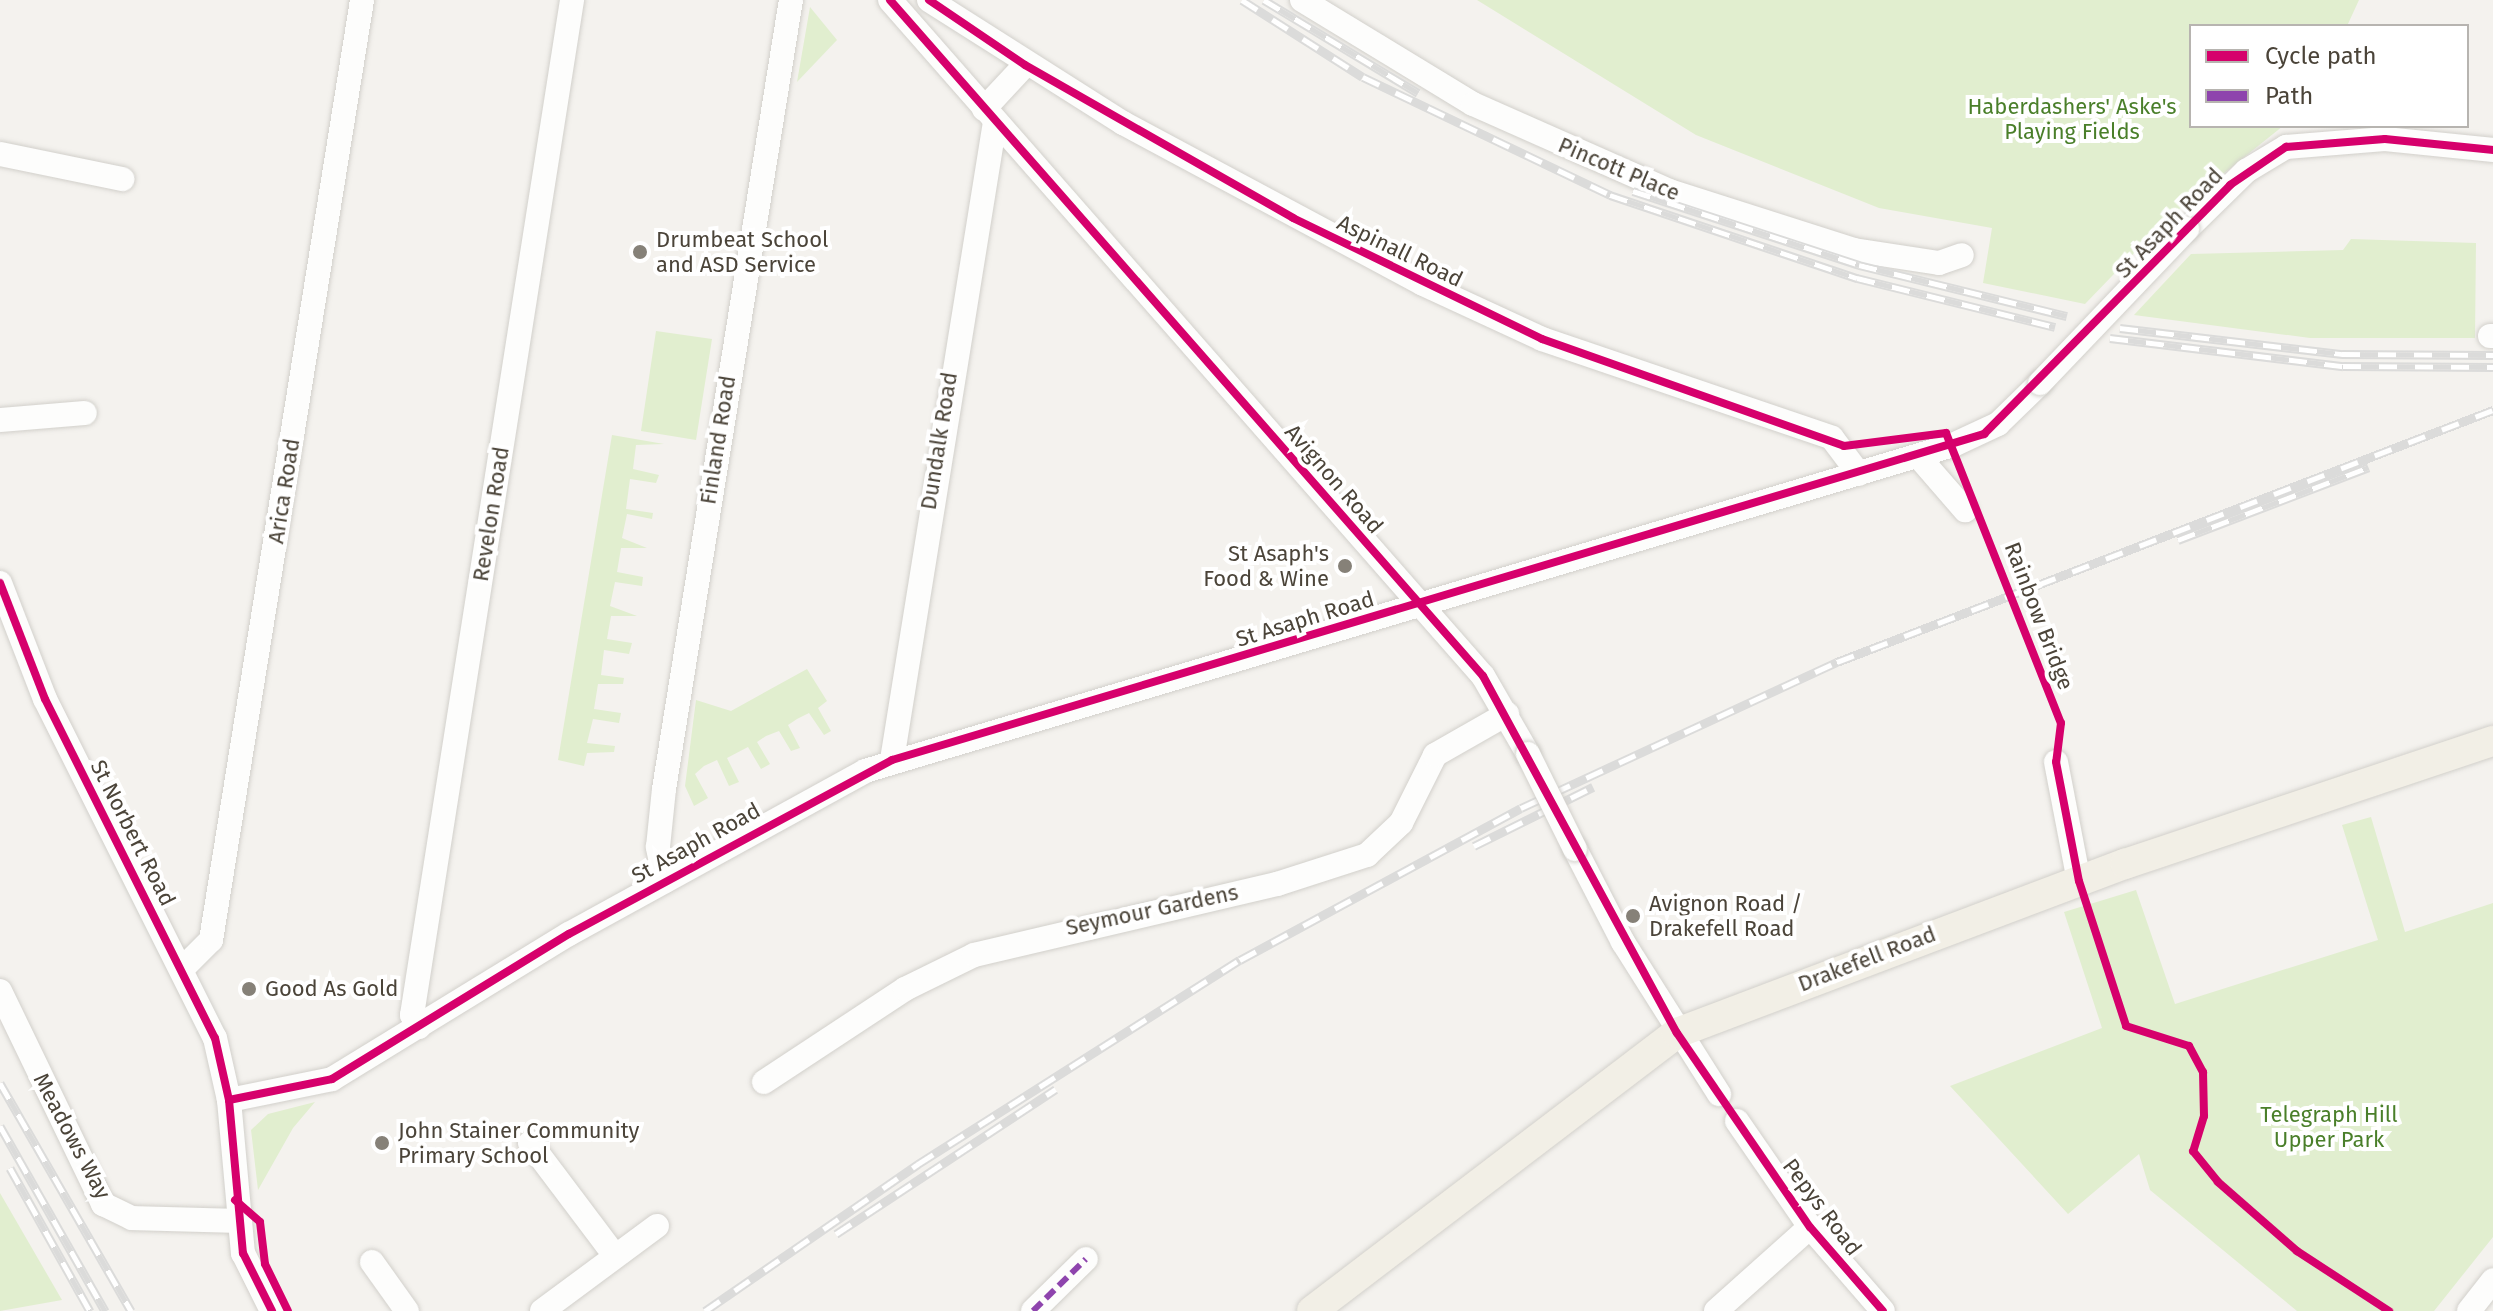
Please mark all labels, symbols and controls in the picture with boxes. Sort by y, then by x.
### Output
legend [2189,24,2469,128]
text: Cycle path [2265,42,2377,70]
text: Path [2265,82,2313,110]
park label: Haberdashers' Aske's Playing Fields [1967,93,2177,144]
street label: Pincott Place [1554,132,1684,206]
street label: St Asaph Road [2110,162,2228,284]
street label: Aspinall Road [1333,209,1467,293]
place label: Drumbeat School and ASD Service [656,226,828,278]
marker: Drumbeat School and ASD Service [631,243,649,261]
street label: Dundalk Road [915,370,963,512]
street label: Finland Road [695,374,741,506]
street label: Avignon Road [1279,419,1389,539]
street label: Arica Road [263,437,305,545]
street label: Revelon Road [467,445,515,583]
street label: Rainbow Bridge [1999,538,2079,694]
place label: St Asaph's Food & Wine [1203,540,1329,592]
marker: St Asaph's Food & Wine [1336,557,1354,575]
street label: St Asaph Road [1233,585,1377,653]
street label: St Norbert Road [85,756,181,910]
street label: St Asaph Road [627,797,765,889]
street label: Seymour Gardens [1063,879,1241,941]
place label: Avignon Road / Drakefell Road [1649,890,1803,942]
marker: Avignon Road / Drakefell Road [1624,907,1642,925]
street label: Drakefell Road [1794,921,1940,997]
place label: Good As Gold [265,976,398,1002]
marker: Good As Gold [240,980,258,998]
street label: Meadows Way [28,1069,116,1203]
park label: Telegraph Hill Upper Park [2260,1101,2398,1152]
place label: John Stainer Community Primary School [398,1117,639,1168]
marker: John Stainer Community Primary School [373,1134,391,1152]
street label: Pepys Road [1777,1153,1867,1261]

